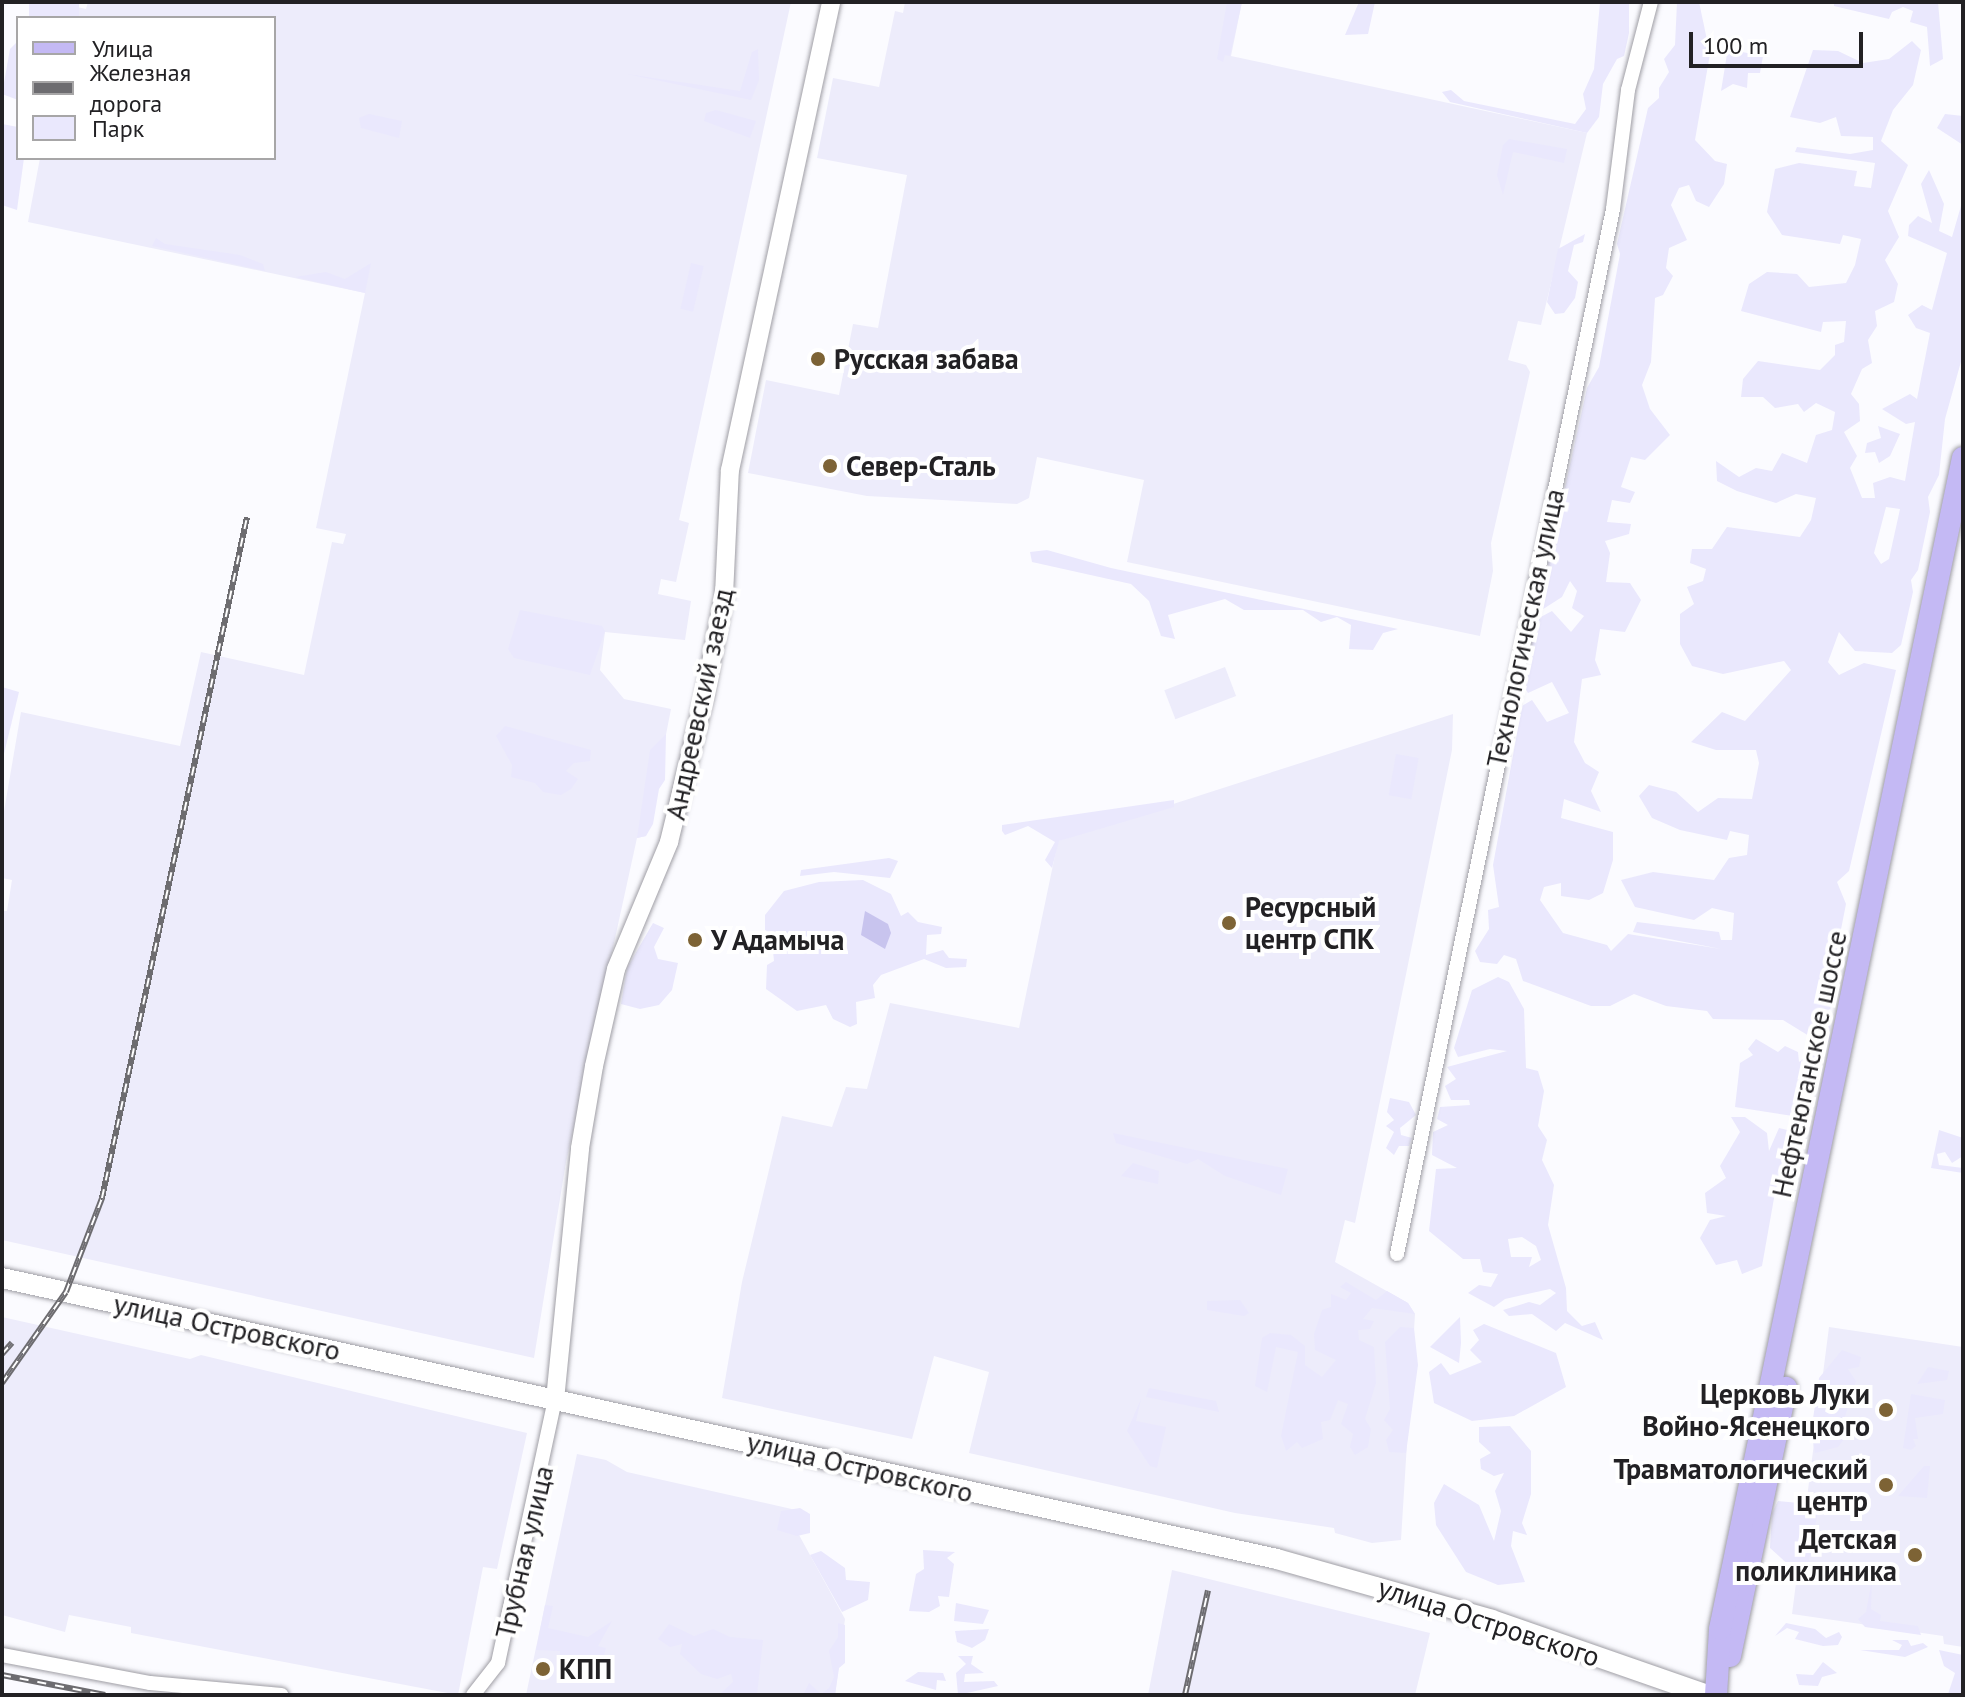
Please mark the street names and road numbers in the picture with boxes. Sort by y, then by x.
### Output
street label: Технологическая улица [1479,485,1571,771]
street label: Андреевский заезд [658,585,740,823]
street label: Нефтеюганское шоссе [1764,928,1854,1200]
street label: улица Островского [111,1287,343,1367]
street label: улица Островского [744,1425,976,1509]
street label: Трубная улица [488,1462,560,1642]
street label: улица Островского [1374,1570,1604,1674]

